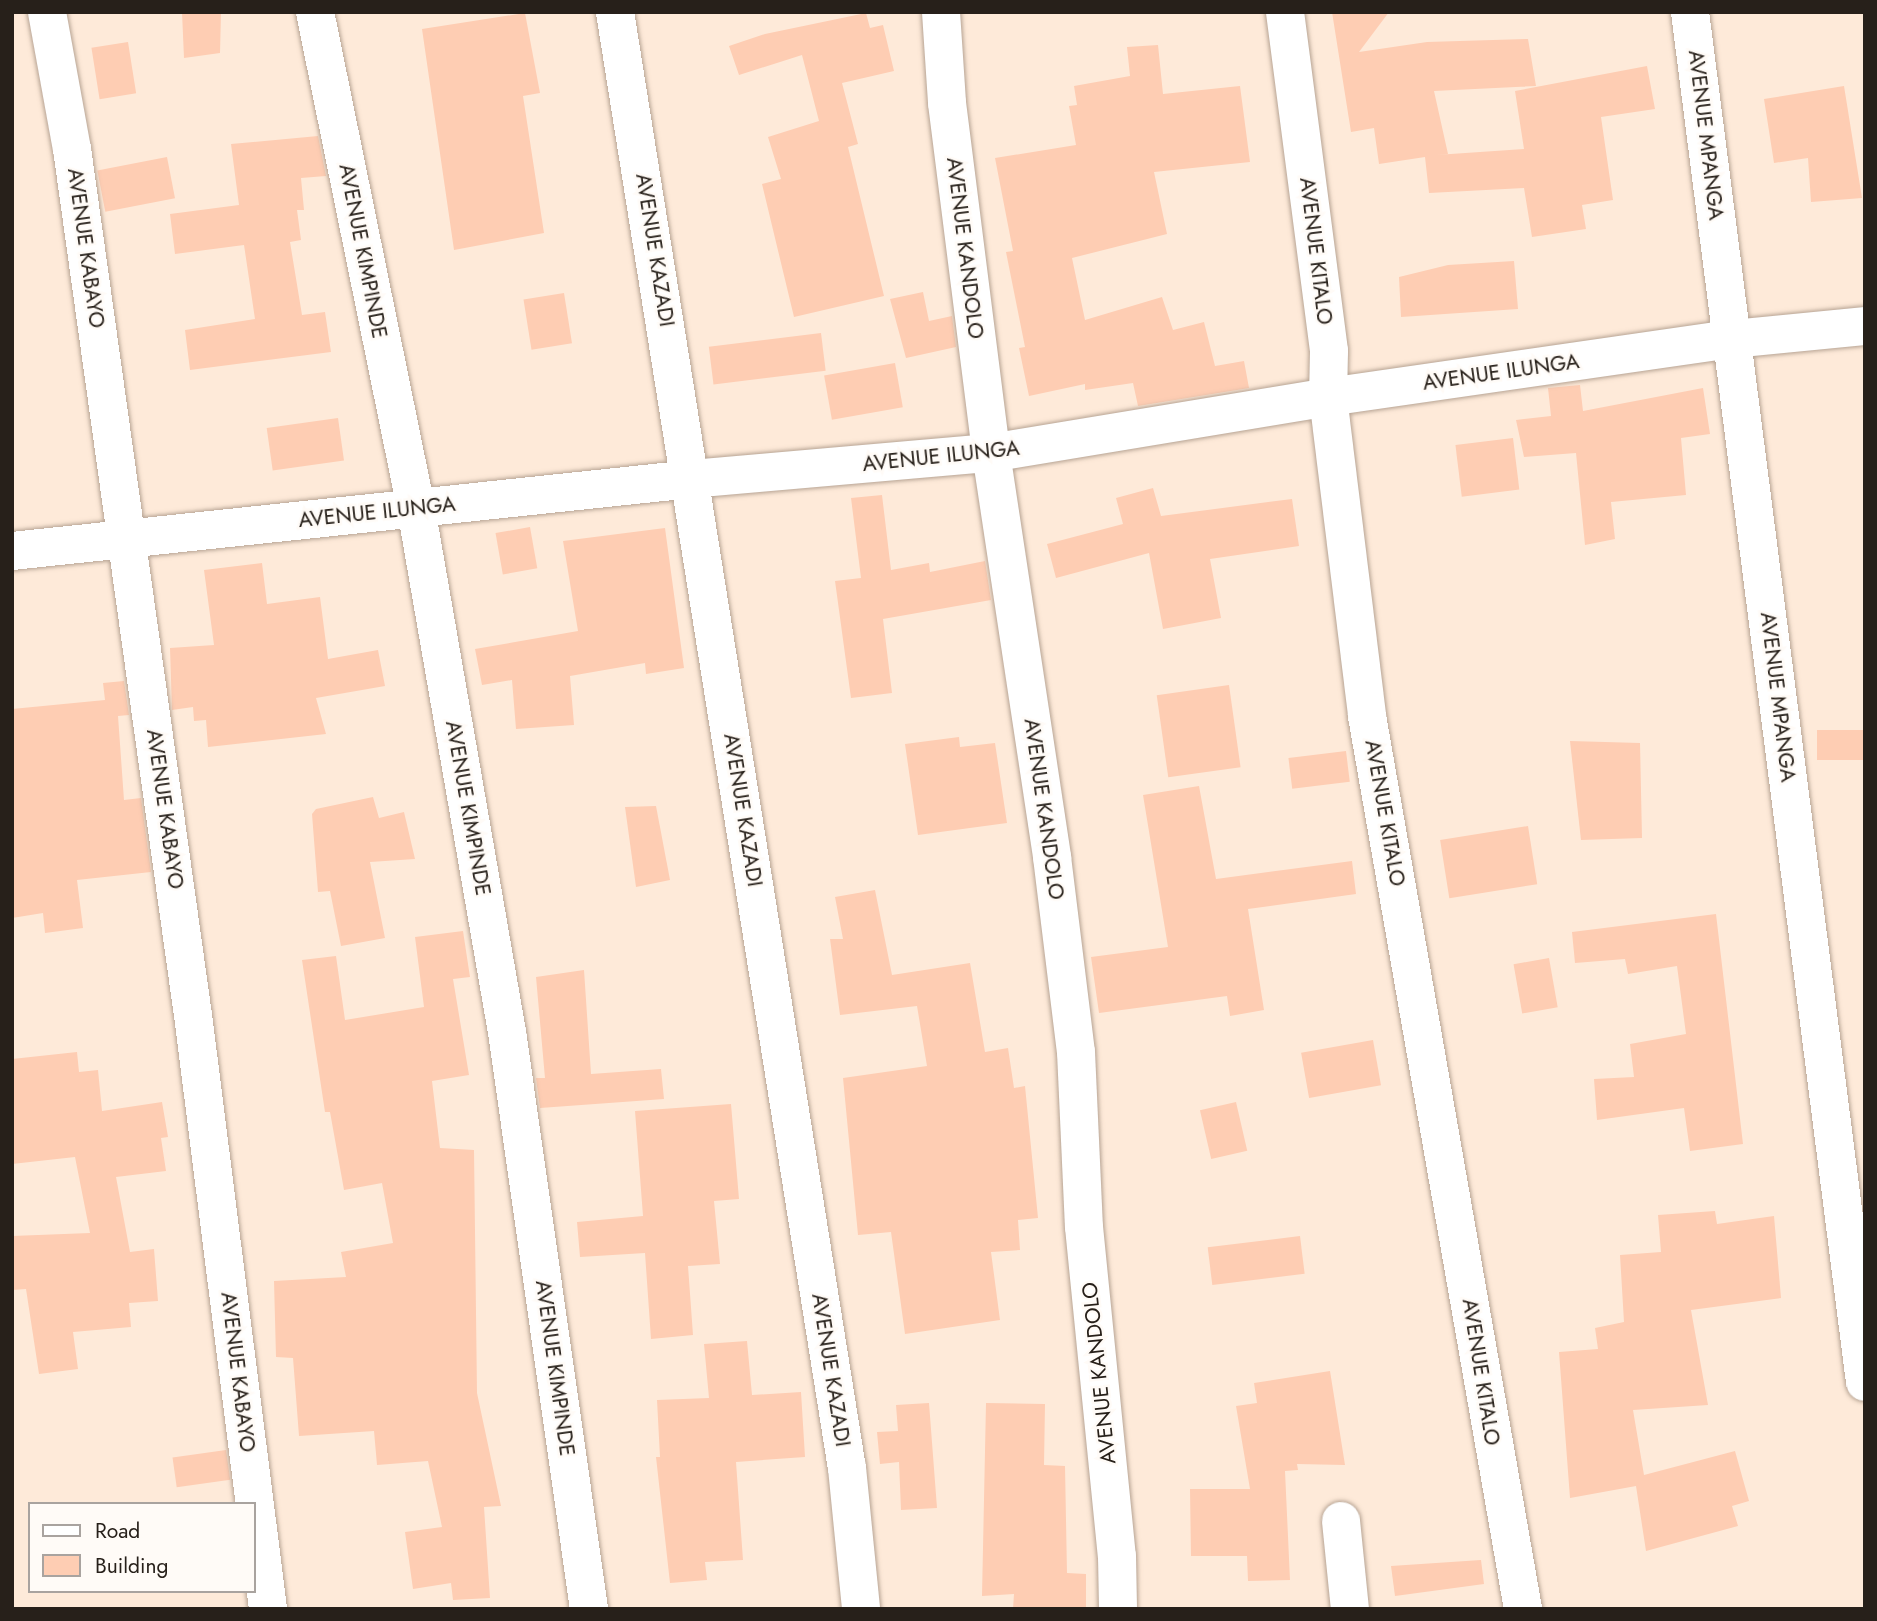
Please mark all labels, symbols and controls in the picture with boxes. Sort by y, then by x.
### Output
street label: AVENUE MPANGA [1683,49,1729,221]
street label: AVENUE KANDOLO [941,156,989,340]
street label: AVENUE KIMPINDE [334,162,392,340]
street label: AVENUE KABAYO [62,166,110,330]
street label: AVENUE KAZADI [630,172,680,328]
street label: AVENUE KITALO [1294,176,1338,326]
street label: AVENUE ILUNGA [1421,349,1581,395]
street label: AVENUE ILUNGA [861,435,1021,477]
street label: AVENUE ILUNGA [297,491,457,533]
street label: AVENUE MPANGA [1755,611,1801,783]
street label: AVENUE KANDOLO [1019,717,1069,901]
street label: AVENUE KIMPINDE [440,719,496,897]
street label: AVENUE KABAYO [141,727,189,891]
street label: AVENUE KAZADI [718,732,768,888]
street label: AVENUE KITALO [1360,738,1410,888]
street label: AVENUE KIMPINDE [530,1278,580,1458]
street label: AVENUE KANDOLO [1077,1281,1121,1465]
street label: AVENUE KABAYO [216,1290,260,1454]
street label: AVENUE KAZADI [806,1292,856,1448]
street label: AVENUE KITALO [1457,1297,1505,1447]
legend [28,1502,256,1593]
text: Road [95,1516,140,1546]
text: Building [95,1551,168,1581]

